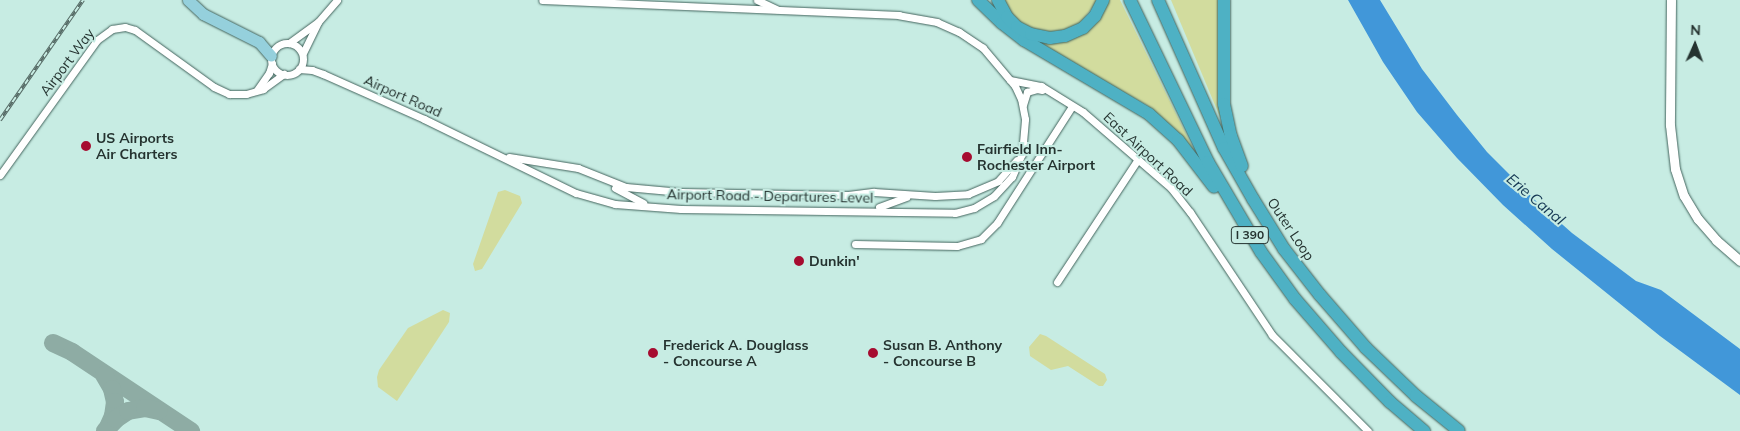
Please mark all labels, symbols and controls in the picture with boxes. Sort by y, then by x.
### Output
north arrow [1670,20,1720,70]
text: N [1690,21,1701,39]
street label: Airport Way [36,25,98,99]
street label: Airport Road [361,71,445,121]
street label: East Airport Road [1100,109,1196,199]
place label: US Airports Air Charters [96,130,177,162]
marker: US Airports Air Charters [80,140,92,152]
place label: Fairfield Inn- Rochester Airport [977,141,1095,174]
marker: Fairfield Inn- Rochester Airport [961,151,973,163]
water label: Erie Canal [1503,170,1569,228]
street label: Airport Road - Departures Level [667,186,873,206]
street label: Outer Loop [1264,194,1318,264]
road number: I 390 [1230,226,1270,244]
place label: Dunkin' [809,253,860,269]
marker: Dunkin' [793,255,805,267]
place label: Frederick A. Douglass - Concourse A [663,337,809,370]
place label: Susan B. Anthony - Concourse B [883,337,1002,370]
marker: Frederick A. Douglass - Concourse A [647,347,659,359]
marker: Susan B. Anthony - Concourse B [867,347,879,359]

